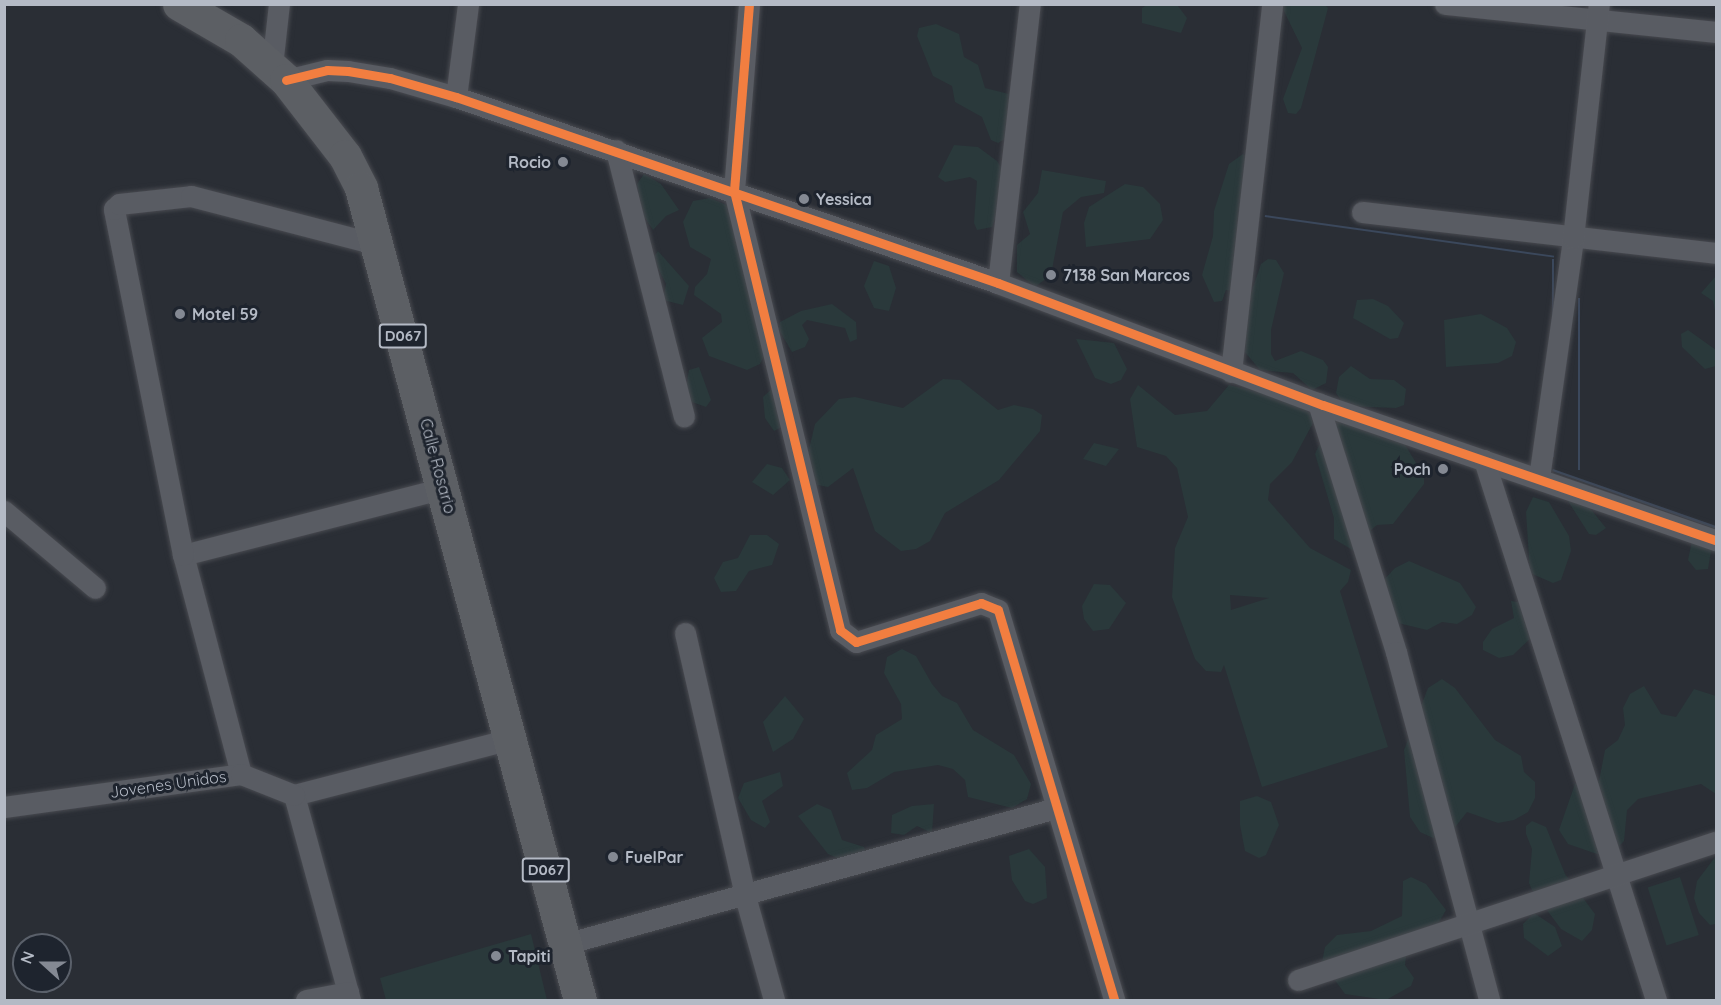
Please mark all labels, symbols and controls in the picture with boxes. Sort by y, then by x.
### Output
place label: Rocio [508,152,551,172]
marker: Rocio [556,155,570,169]
place label: Yessica [816,189,872,209]
marker: Yessica [797,192,811,206]
place label: 7138 San Marcos [1063,265,1190,285]
marker: 7138 San Marcos [1044,268,1058,282]
place label: Motel 59 [192,304,258,324]
marker: Motel 59 [173,307,187,321]
road number: D067 [378,324,428,348]
street label: Calle Rosario [416,416,460,516]
place label: Poch [1394,459,1431,479]
marker: Poch [1436,462,1450,476]
street label: Jovenes Unidos [109,766,227,802]
place label: FuelPar [625,847,683,867]
marker: FuelPar [606,850,620,864]
road number: D067 [520,858,572,882]
north arrow [12,933,72,993]
place label: Tapiti [508,946,551,966]
text: N [16,948,39,966]
marker: Tapiti [489,949,503,963]

